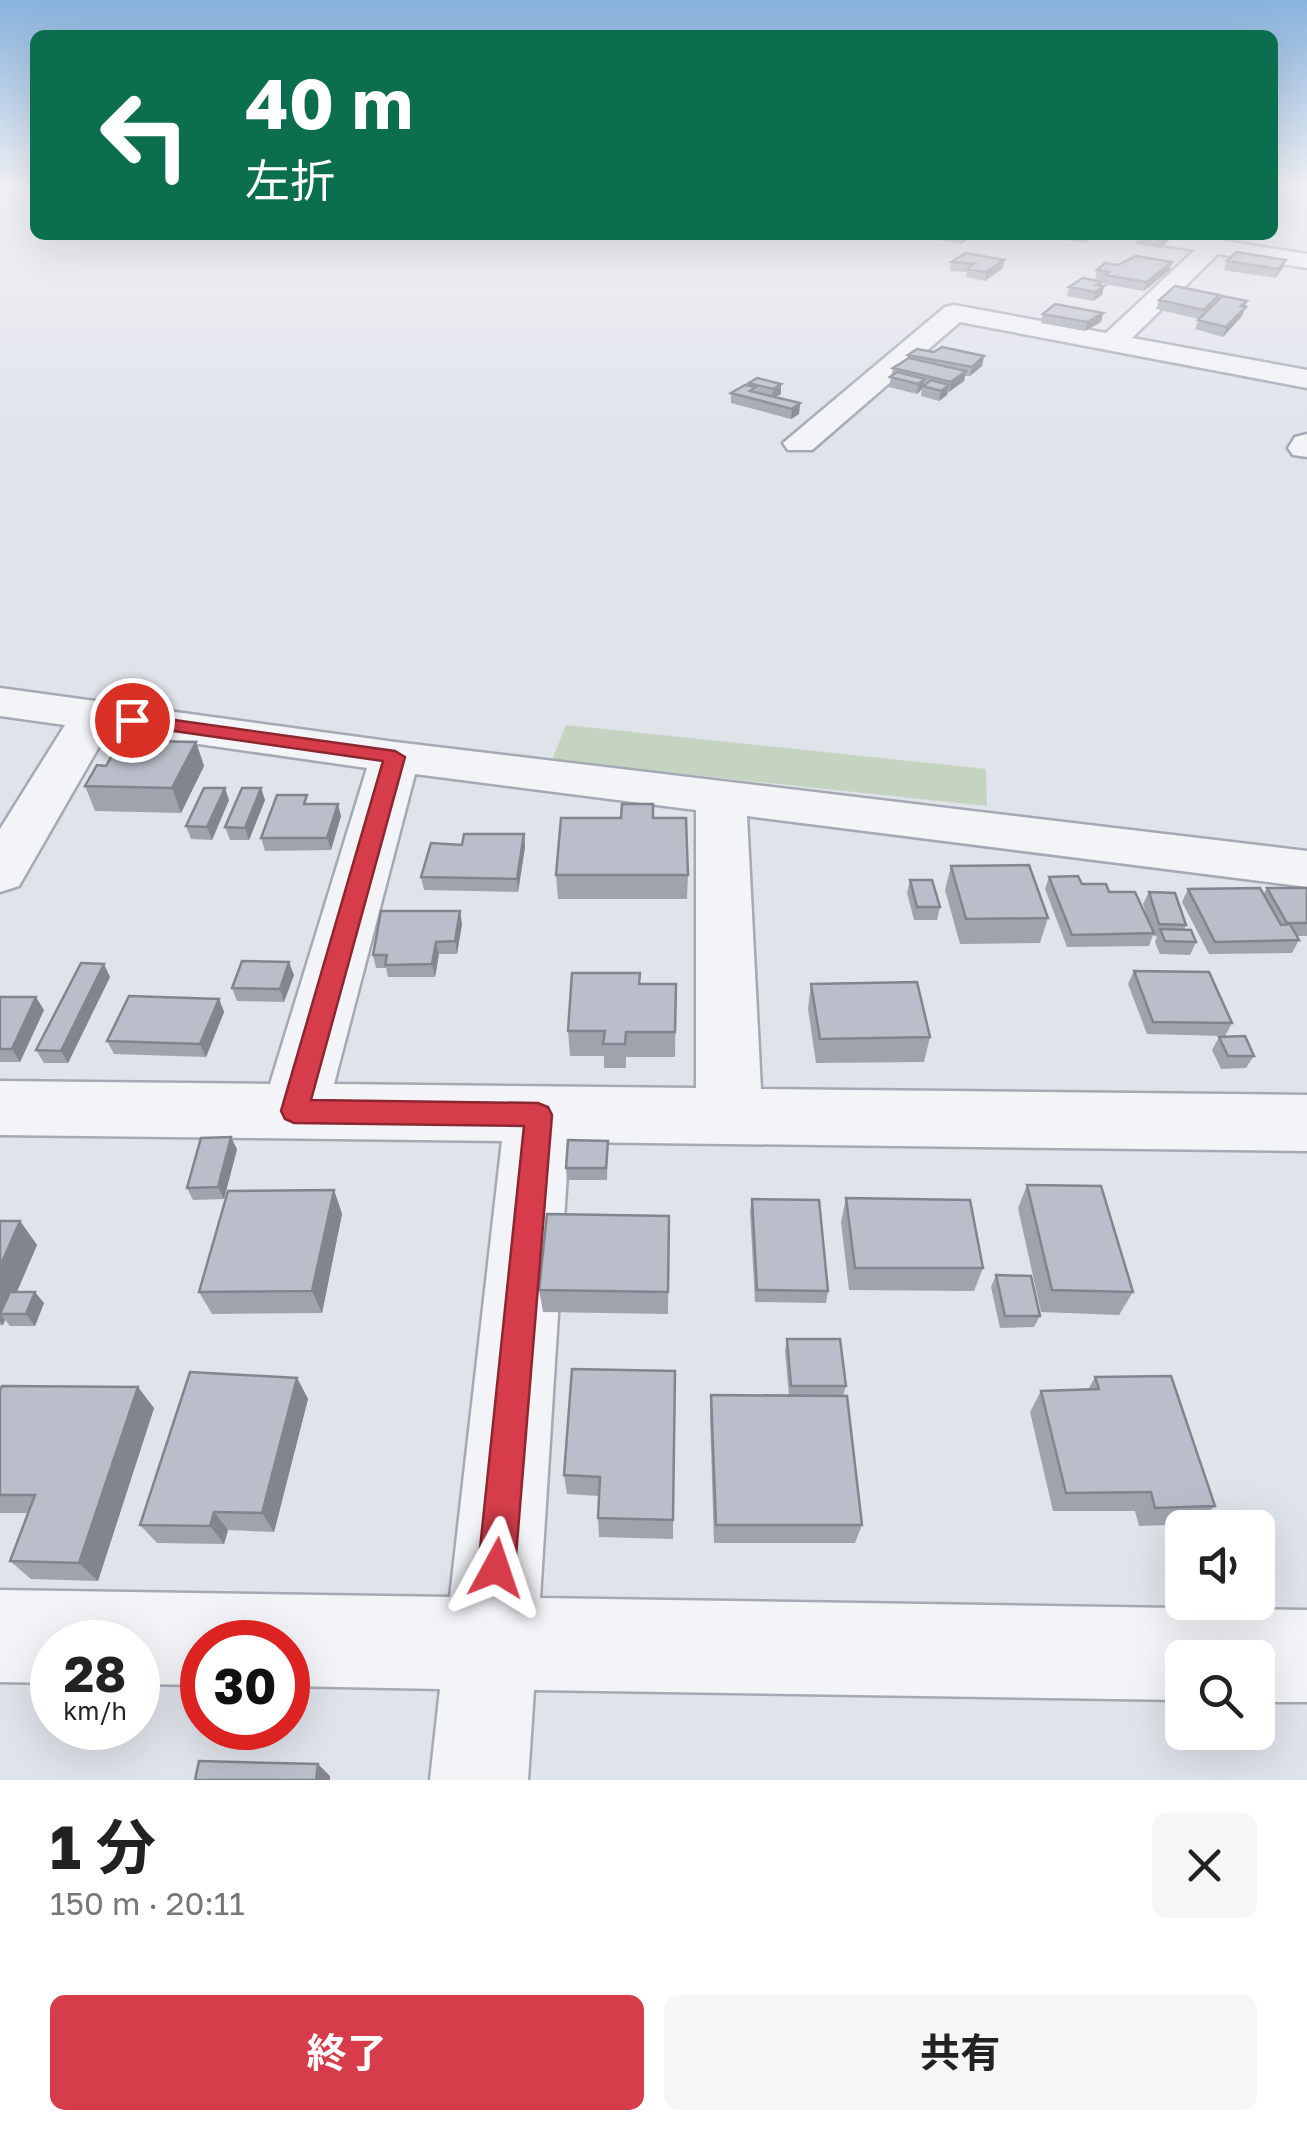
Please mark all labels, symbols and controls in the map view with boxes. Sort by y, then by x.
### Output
text: 40 m [245,60,413,144]
icon: left [80,70,210,200]
text: 左折 [245,153,335,207]
pin [90,678,175,763]
icon: arrive [105,693,160,748]
map controls [1165,1510,1275,1750]
button: sound [1165,1510,1275,1620]
position arrow [444,1516,548,1620]
speed limit sign: 30 [180,1620,310,1750]
button: search [1165,1640,1275,1750]
text: 28 [64,1643,126,1703]
text: km/h [63,1695,127,1726]
text: 1 分 [50,1810,156,1882]
button: close [1152,1813,1257,1918]
text: 150 m · 20:11 [50,1884,245,1922]
button: 終了 [50,1995,644,2110]
button: 共有 [664,1995,1257,2110]

